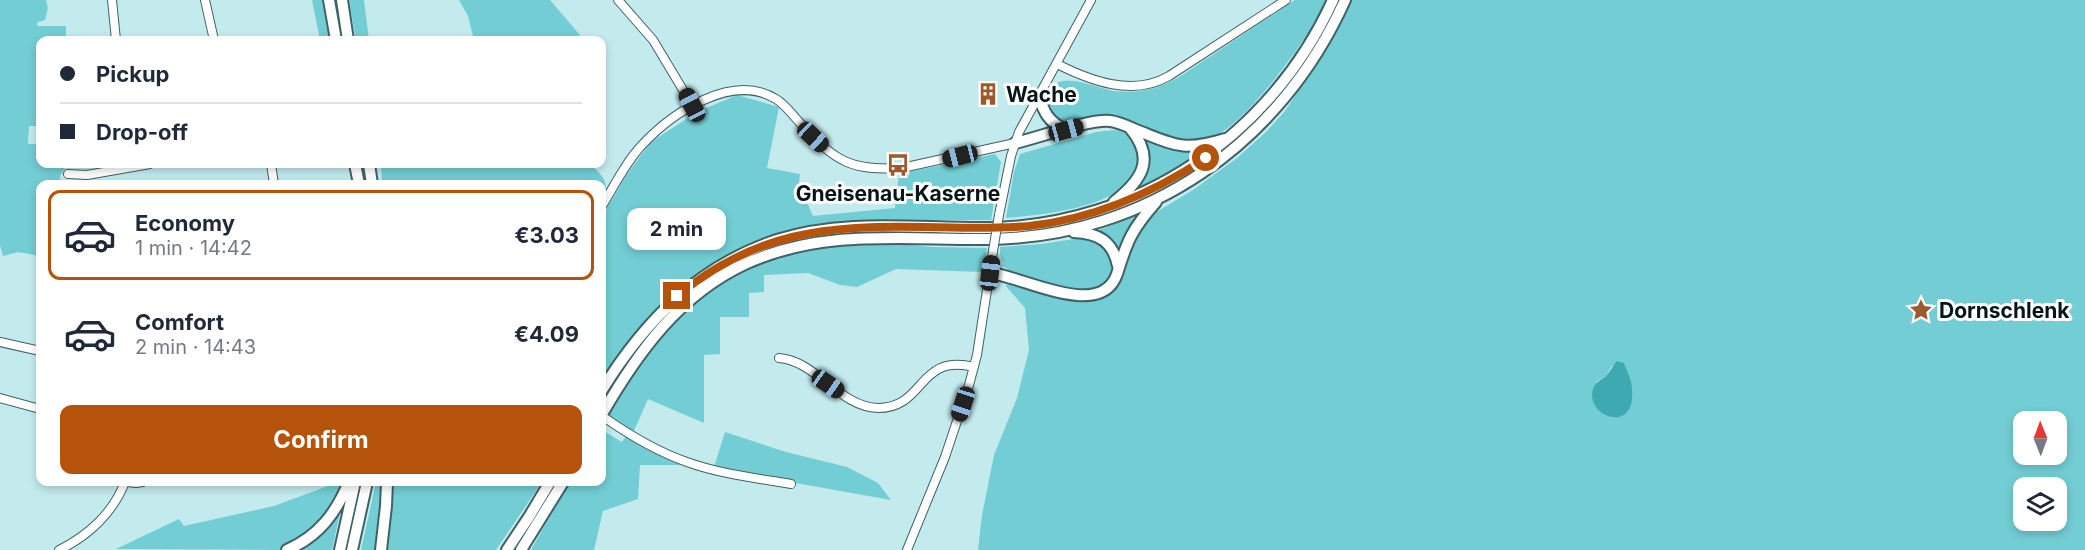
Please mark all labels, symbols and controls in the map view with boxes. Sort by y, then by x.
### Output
text: Pickup [96,61,170,87]
building icon: Wache [975,81,1001,107]
place label: Wache [1006,82,1077,107]
car [676,85,708,125]
car [1046,117,1086,143]
car [794,118,832,156]
text: Drop-off [96,119,188,145]
car [940,143,980,169]
route start [1192,144,1219,171]
bus stop icon: Gneisenau-Kaserne [885,152,911,178]
place label: Gneisenau-Kaserne [796,181,1000,206]
icon: car [63,208,117,262]
callout: 2 min [628,209,726,251]
text: Economy [135,210,235,236]
text: 2 min [650,217,703,241]
text: €3.03 [514,222,579,248]
text: 1 min · 14:42 [135,236,252,260]
car [979,254,1001,292]
route end [663,282,690,309]
place icon: Dornschlenk [1908,297,1934,323]
place label: Dornschlenk [1939,298,2070,323]
icon: car [63,307,117,361]
text: Comfort [135,309,224,335]
text: €4.09 [514,321,579,347]
text: 2 min · 14:43 [135,335,256,359]
car [808,366,848,402]
car [949,384,977,424]
button: Confirm [60,405,582,474]
north arrow [2013,411,2067,465]
map controls [2013,411,2067,531]
button: layers [2013,477,2067,531]

